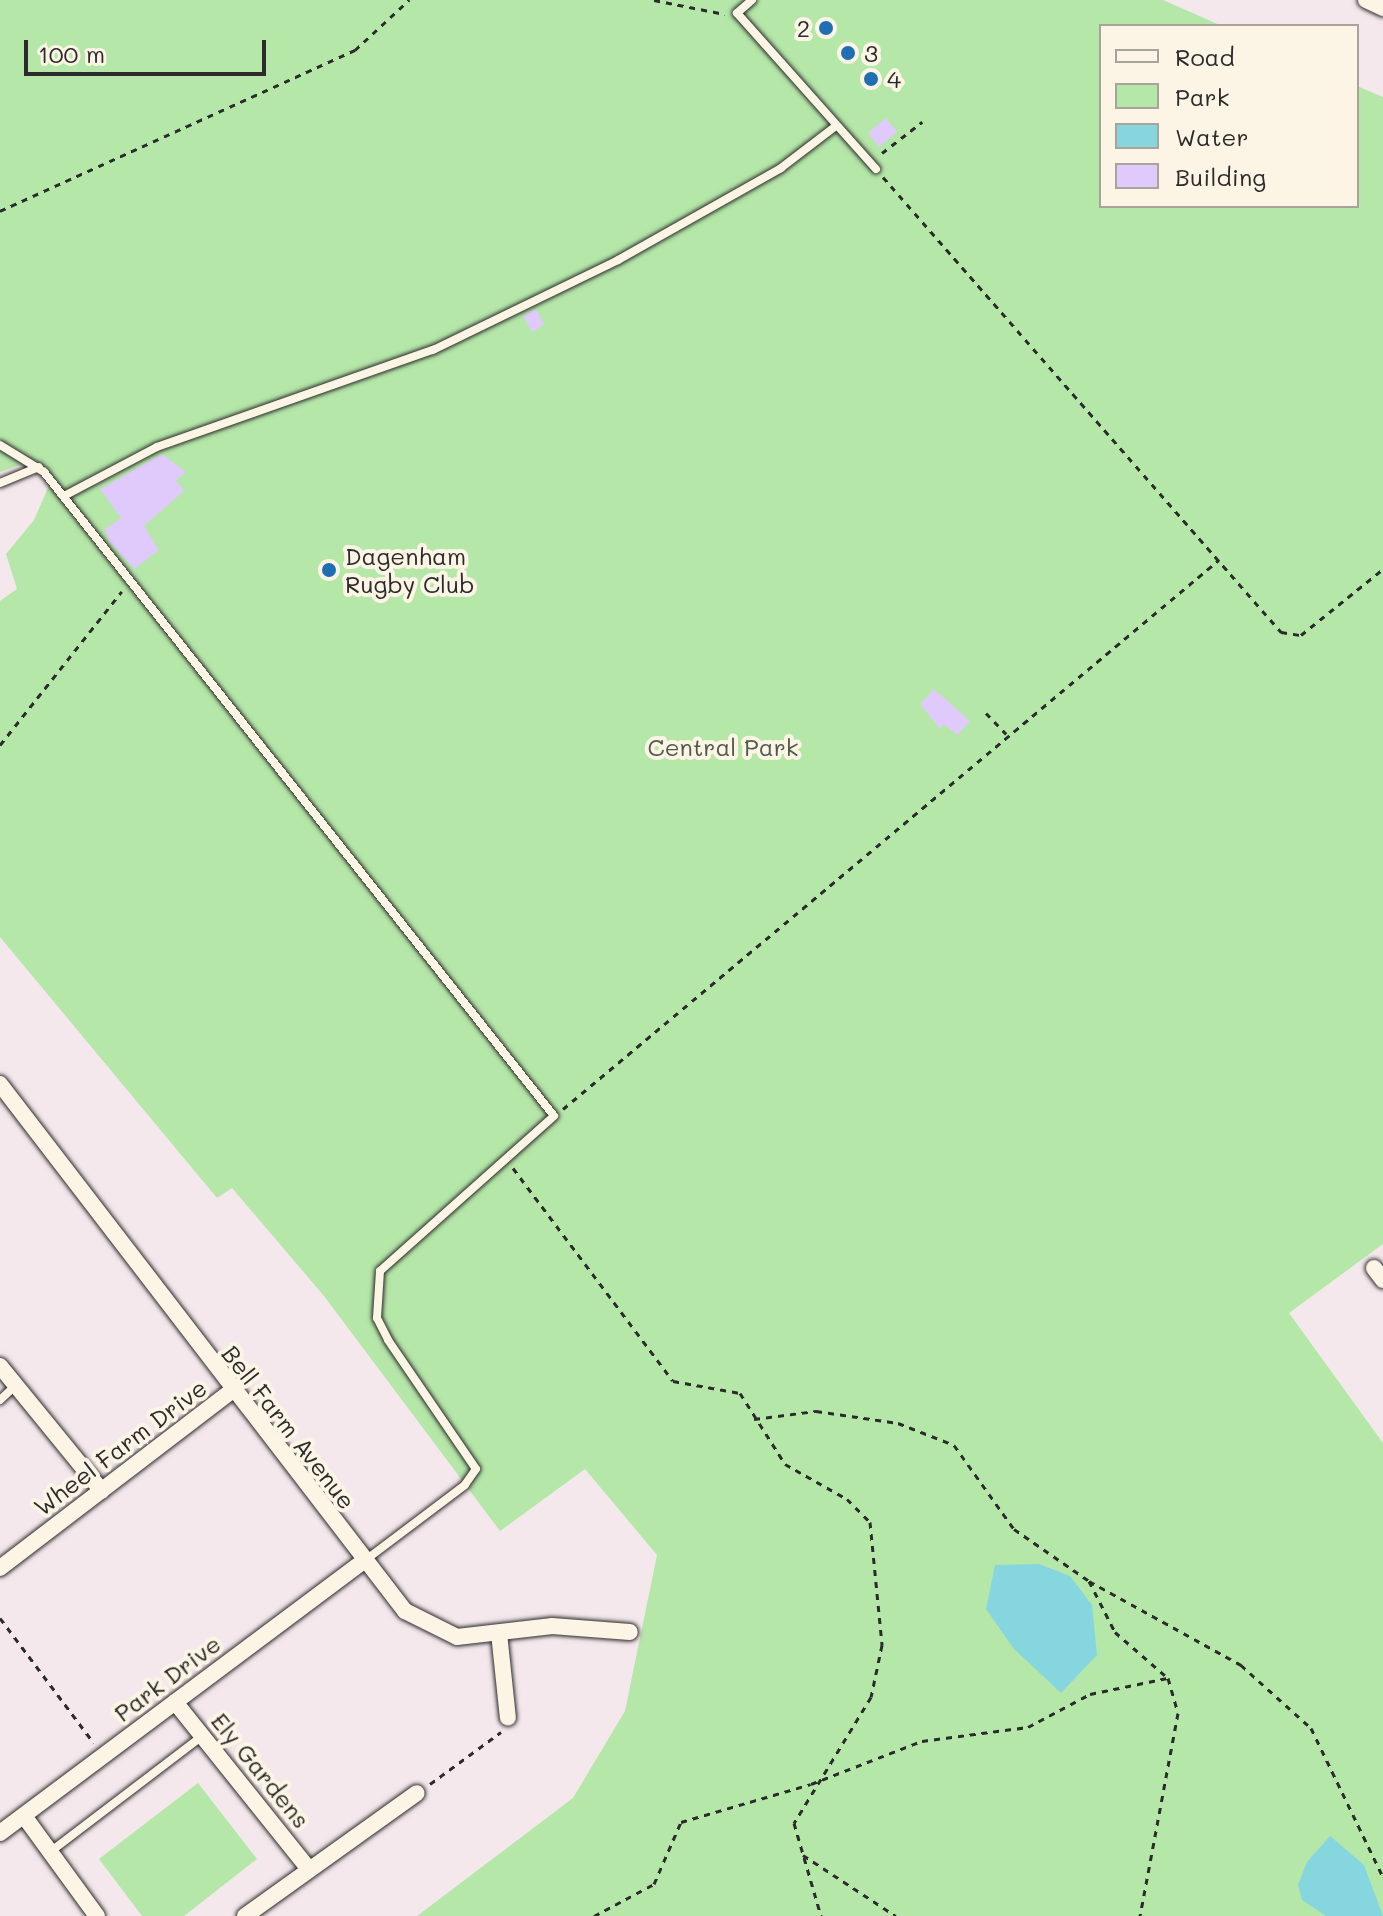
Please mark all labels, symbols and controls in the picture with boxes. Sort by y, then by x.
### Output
place label: 2 [797,14,810,42]
marker: 2 [817,19,835,37]
scale bar [28,24,270,74]
legend [1099,24,1359,208]
text: 100 m [38,38,105,69]
place label: 3 [864,39,878,67]
text: Road [1175,41,1235,72]
marker: 3 [839,44,857,62]
place label: 4 [887,65,901,93]
marker: 4 [862,70,880,88]
text: Park [1175,81,1229,112]
text: Water [1175,121,1249,152]
text: Building [1175,161,1266,192]
place label: Dagenham Rugby Club [345,542,475,598]
marker: Dagenham Rugby Club [320,561,338,579]
park label: Central Park [648,733,798,761]
street label: Bell Farm Avenue [216,1339,362,1515]
street label: Wheel Farm Drive [28,1373,212,1521]
street label: Park Drive [108,1629,226,1727]
street label: Ely Gardens [206,1707,316,1833]

